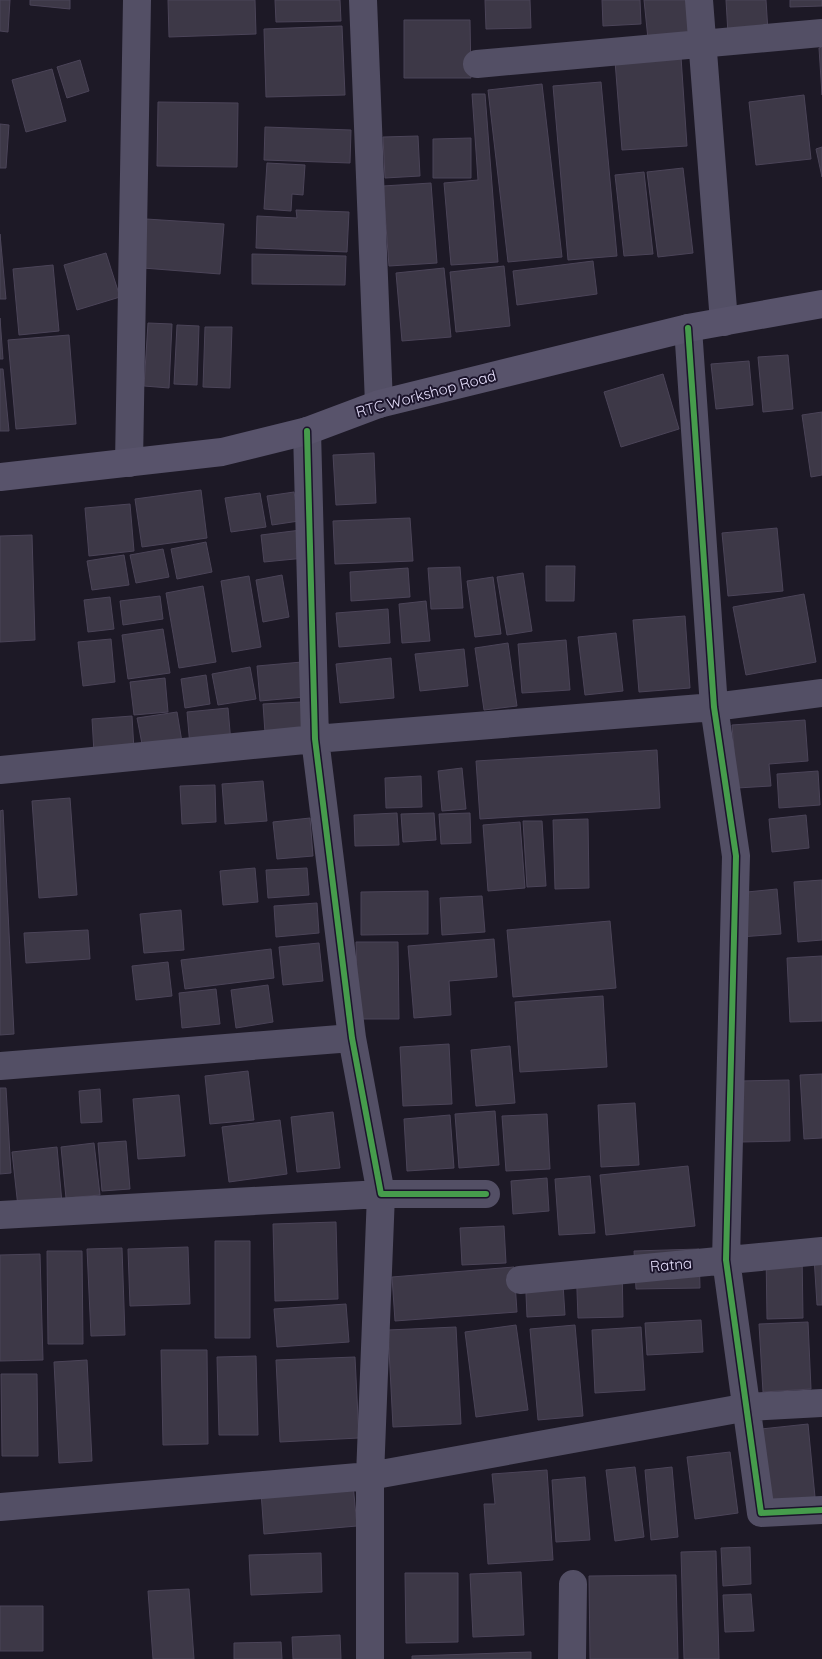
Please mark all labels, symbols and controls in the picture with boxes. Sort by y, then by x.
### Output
street label: RTC Workshop Road [354,366,498,421]
street label: Ratna [649,1253,693,1276]

